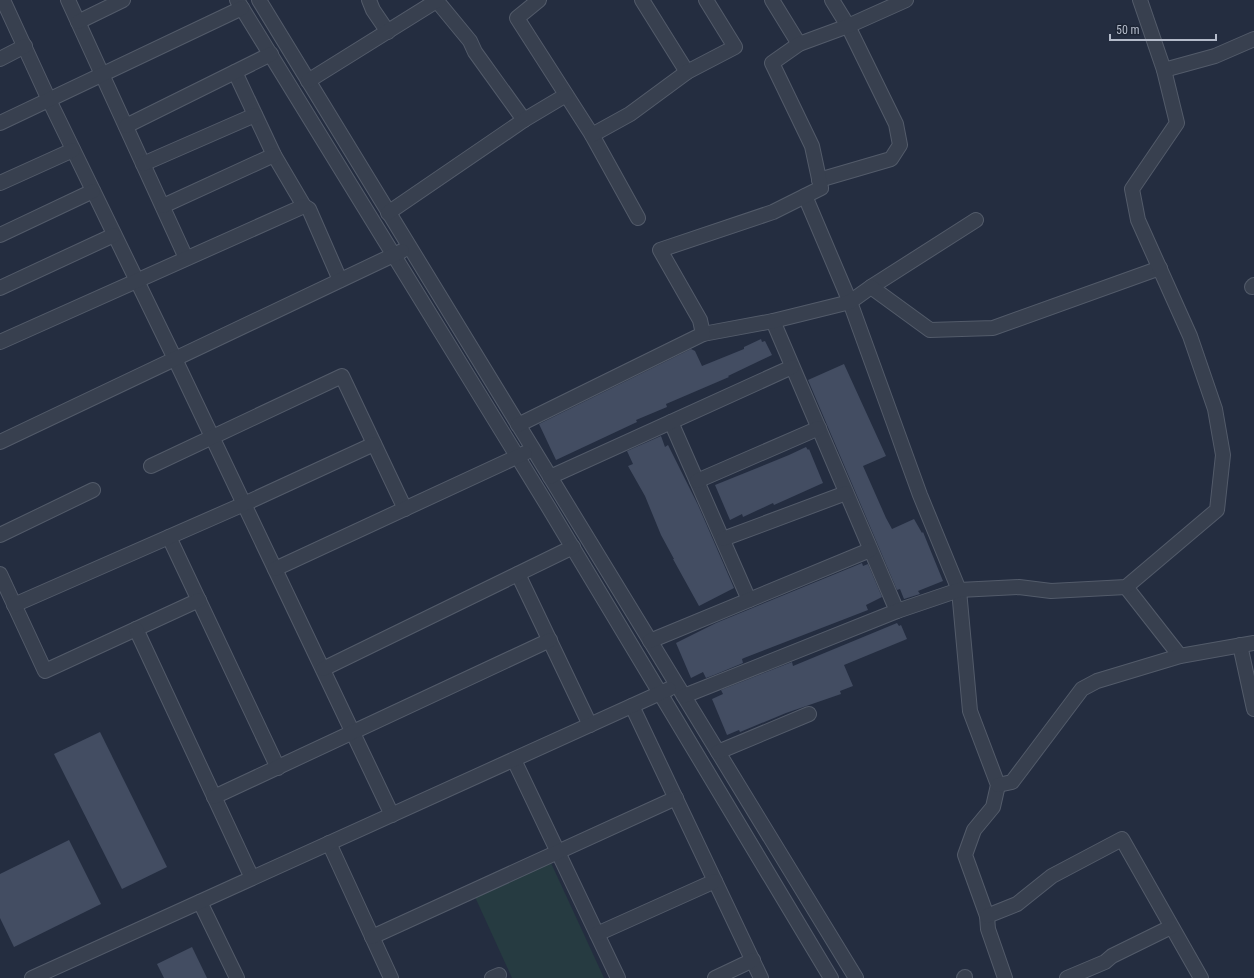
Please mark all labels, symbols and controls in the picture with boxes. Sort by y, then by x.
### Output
scale bar [1110,16,1216,42]
text: 50 m [1116,23,1140,37]

